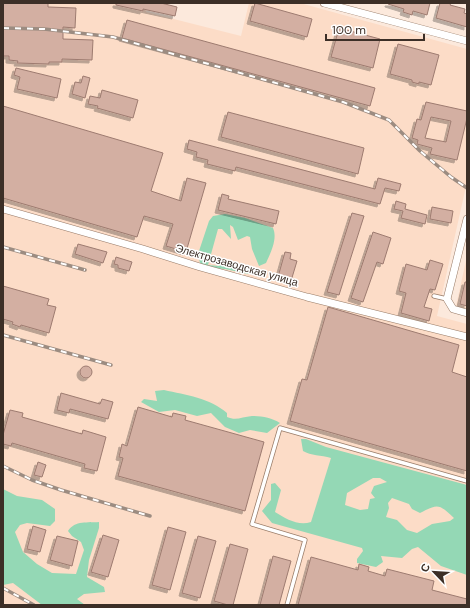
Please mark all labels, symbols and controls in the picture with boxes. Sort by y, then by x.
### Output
scale bar [326,16,424,42]
text: 100 m [332,22,366,38]
street label: Электрозаводская улица [174,241,301,289]
north arrow [414,552,454,592]
text: С [417,561,433,574]

